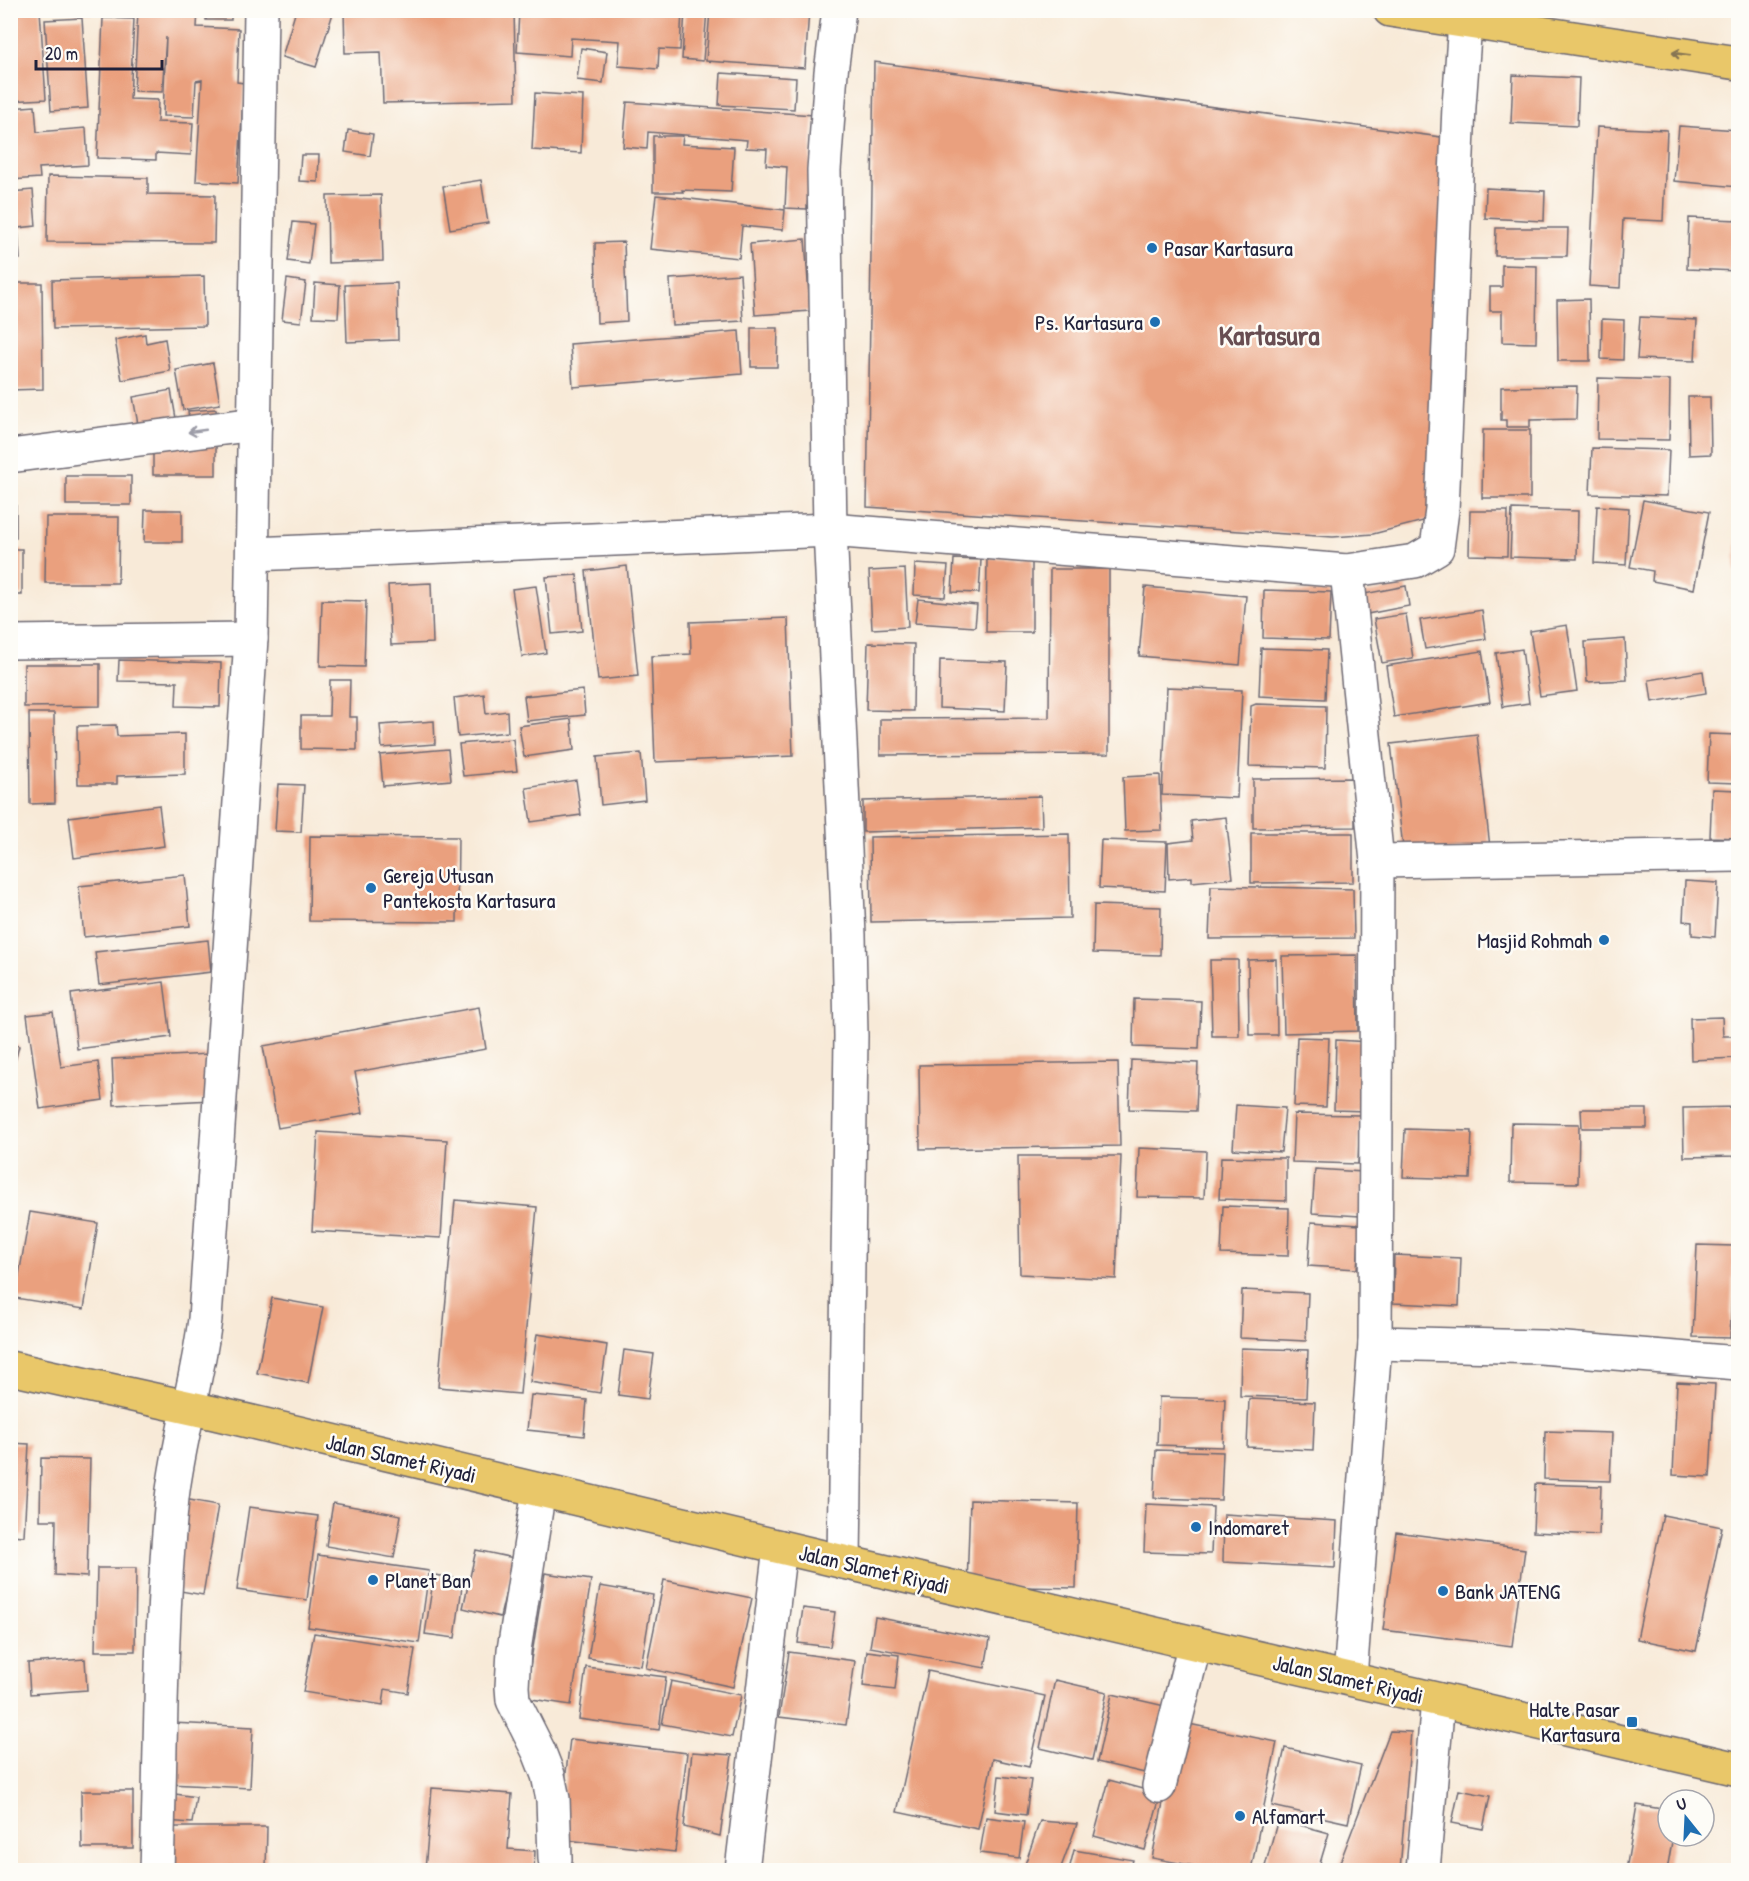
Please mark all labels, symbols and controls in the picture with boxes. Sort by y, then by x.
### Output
scale bar [36,33,162,71]
text: 20 m [45,41,78,66]
one-way arrow [1671,49,1691,60]
place label: Pasar Kartasura [1164,233,1293,263]
marker: Pasar Kartasura [1145,241,1159,255]
place label: Ps. Kartasura [1035,307,1143,337]
marker: Ps. Kartasura [1148,315,1162,329]
district label: Kartasura [1219,316,1319,354]
one-way arrow [188,426,208,437]
place label: Gereja Utusan Pantekosta Kartasura [383,860,556,915]
marker: Gereja Utusan Pantekosta Kartasura [364,881,378,895]
place label: Masjid Rohmah [1477,925,1592,955]
marker: Masjid Rohmah [1597,933,1611,947]
street label: Jalan Slamet Riyadi [323,1426,479,1490]
place label: Indomaret [1208,1512,1289,1542]
marker: Indomaret [1189,1520,1203,1534]
street label: Jalan Slamet Riyadi [796,1537,952,1601]
place label: Planet Ban [385,1565,471,1595]
marker: Planet Ban [366,1573,380,1587]
place label: Bank JATENG [1455,1576,1561,1606]
marker: Bank JATENG [1436,1584,1450,1598]
street label: Jalan Slamet Riyadi [1270,1647,1426,1711]
place label: Halte Pasar Kartasura [1529,1694,1621,1749]
marker: Halte Pasar Kartasura [1625,1715,1639,1729]
north arrow [1656,1788,1716,1848]
text: U [1674,1792,1689,1816]
place label: Alfamart [1252,1801,1325,1831]
marker: Alfamart [1233,1809,1247,1823]

